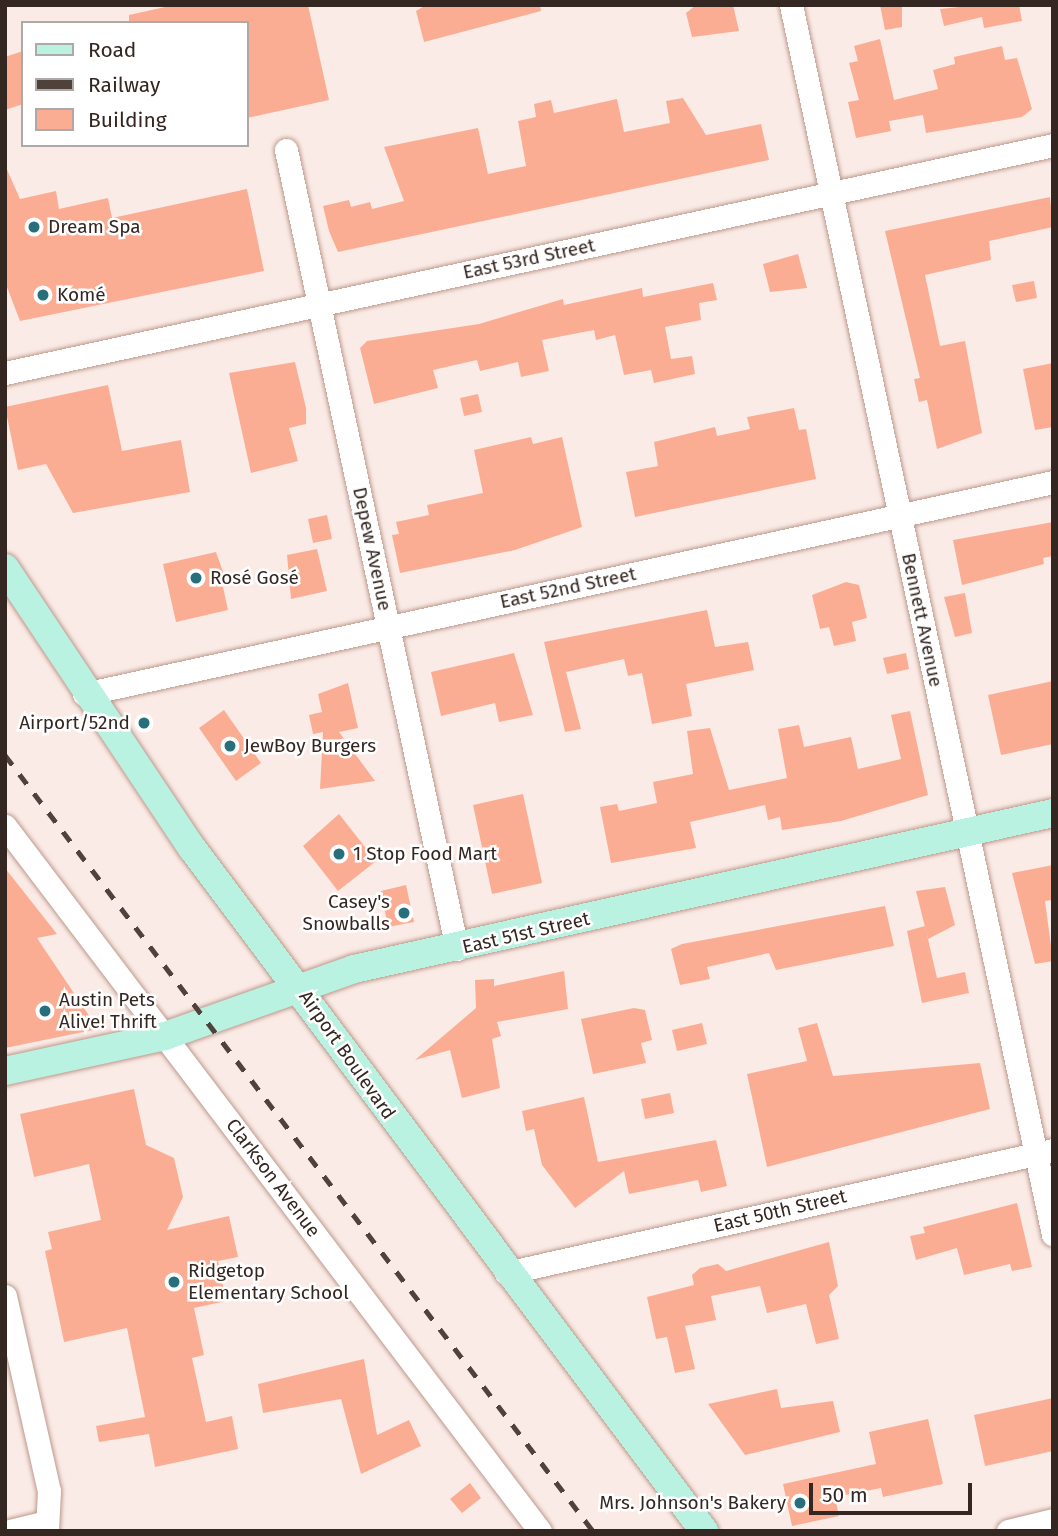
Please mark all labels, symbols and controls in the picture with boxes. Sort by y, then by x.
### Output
legend [21,21,248,147]
text: Road [88,37,136,63]
text: Railway [88,72,160,98]
text: Building [88,107,167,133]
place label: Dream Spa [48,216,141,238]
marker: Dream Spa [26,219,42,235]
street label: East 53rd Street [461,234,597,284]
place label: Komé [57,284,106,306]
marker: Komé [35,287,51,303]
street label: Depew Avenue [348,485,396,613]
street label: Bennett Avenue [897,551,947,689]
street label: East 52nd Street [498,562,638,614]
place label: Rosé Gosé [210,567,299,589]
marker: Rosé Gosé [188,570,204,586]
place label: Airport/52nd [19,712,130,734]
marker: Airport/52nd [136,715,152,731]
place label: JewBoy Burgers [244,735,376,757]
marker: JewBoy Burgers [222,738,238,754]
place label: 1 Stop Food Mart [353,843,497,865]
marker: 1 Stop Food Mart [331,846,347,862]
place label: Casey's Snowballs [303,891,390,935]
marker: Casey's Snowballs [396,905,412,921]
street label: East 51st Street [460,907,592,959]
street label: Airport Boulevard [294,986,400,1124]
place label: Austin Pets Alive! Thrift [59,989,157,1033]
marker: Austin Pets Alive! Thrift [37,1003,53,1019]
street label: Clarkson Avenue [221,1114,325,1242]
street label: East 50th Street [711,1185,849,1237]
place label: Ridgetop Elementary School [188,1260,349,1304]
marker: Ridgetop Elementary School [166,1274,182,1290]
scale bar [813,1470,976,1514]
text: 50 m [822,1482,868,1508]
place label: Mrs. Johnson's Bakery [599,1492,786,1514]
marker: Mrs. Johnson's Bakery [792,1495,808,1511]

